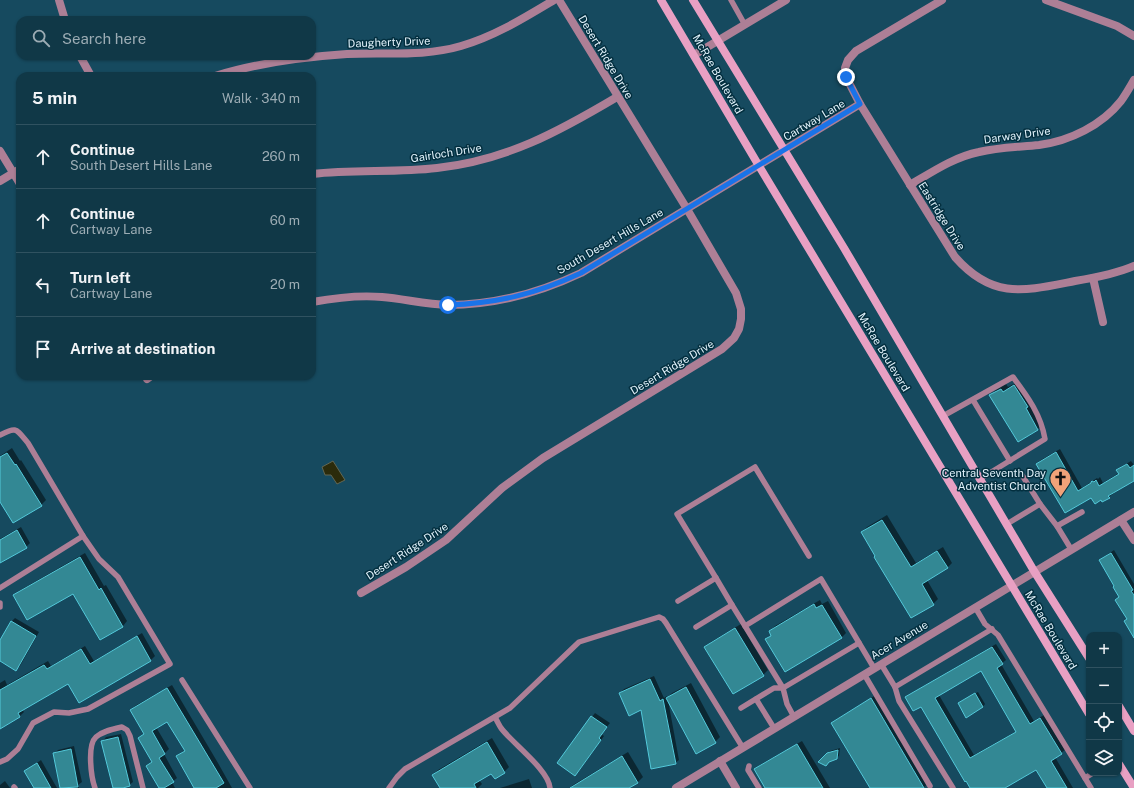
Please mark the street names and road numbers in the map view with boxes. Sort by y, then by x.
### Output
street label: Desert Ridge Drive [576,13,636,101]
street label: McRae Boulevard [690,32,746,116]
street label: Daugherty Drive [347,35,431,49]
street label: Cartway Lane [781,97,847,143]
street label: Darway Drive [983,124,1051,146]
street label: Gairloch Drive [410,141,482,165]
street label: Eastridge Drive [916,180,968,252]
street label: South Desert Hills Lane [555,206,665,276]
street label: McRae Boulevard [856,311,912,393]
street label: Desert Ridge Drive [628,337,716,397]
street label: Desert Ridge Drive [364,520,450,582]
street label: McRae Boulevard [1023,589,1079,671]
street label: Acer Avenue [868,618,930,662]

